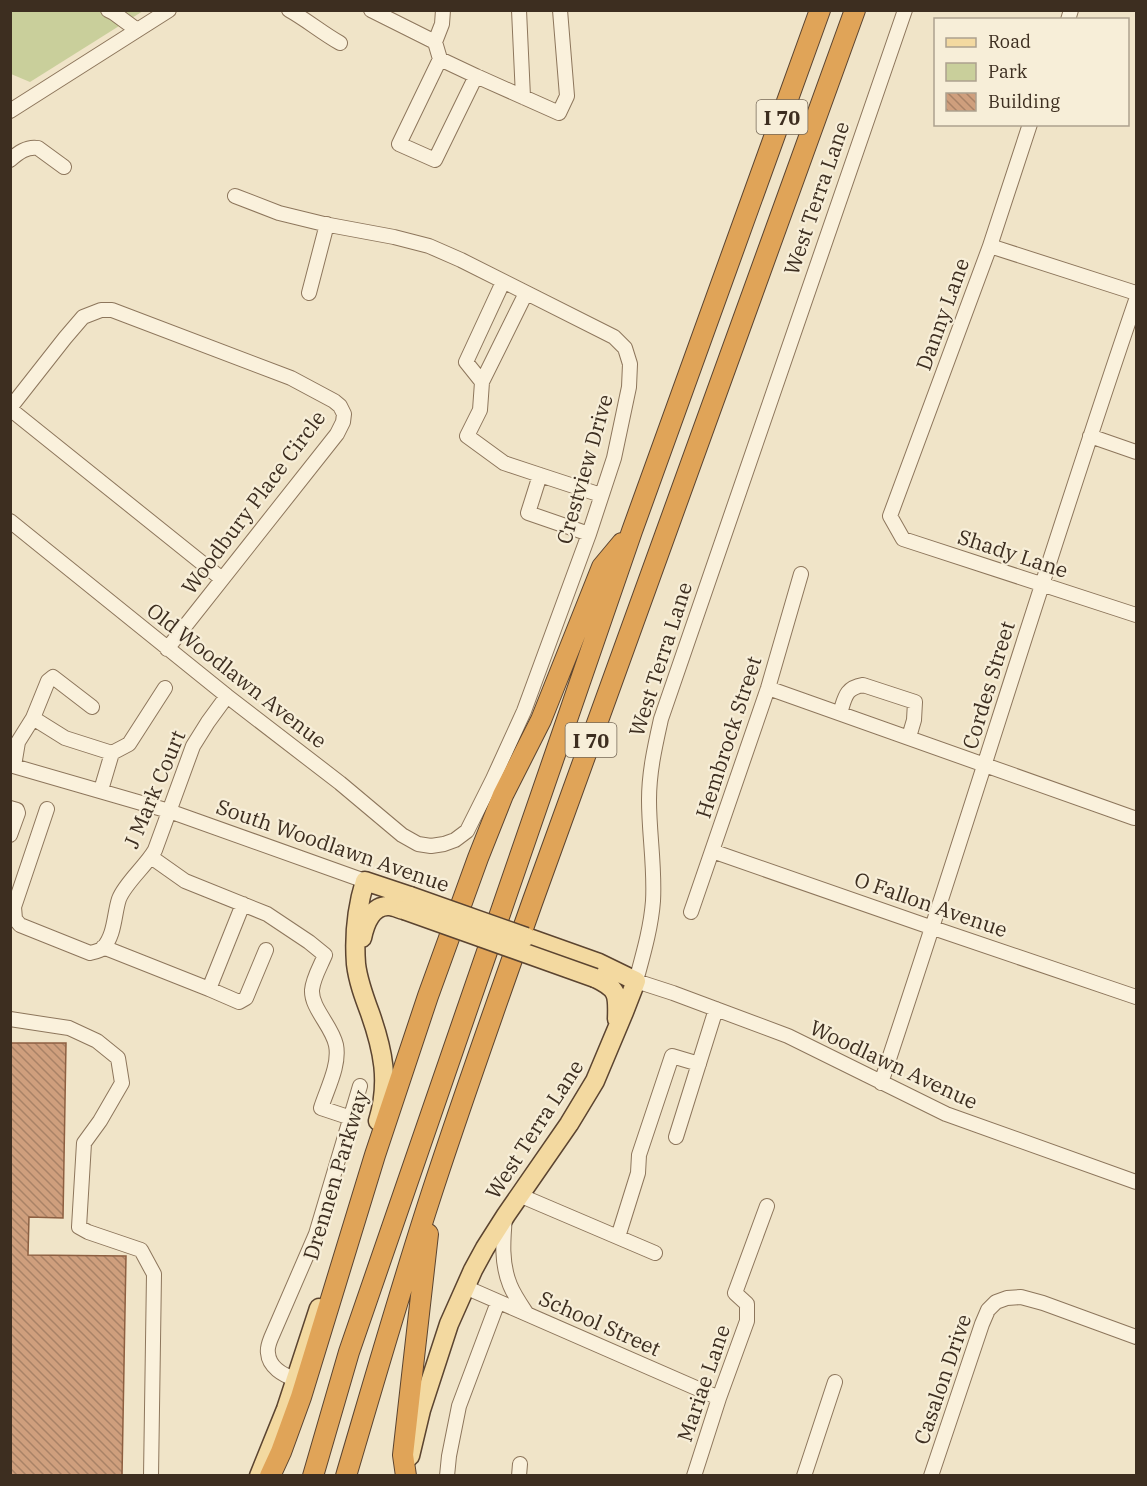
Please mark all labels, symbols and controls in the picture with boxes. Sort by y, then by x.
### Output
legend [934,18,1129,126]
text: Road [988,30,1031,53]
text: Park [988,60,1028,83]
text: Building [988,90,1060,113]
road number: I 70 [756,100,808,134]
street label: West Terra Lane [777,118,855,278]
street label: Danny Lane [909,254,975,374]
street label: Crestview Drive [549,391,619,547]
street label: Woodbury Place Circle [175,404,331,600]
street label: Shady Lane [954,522,1072,584]
street label: West Terra Lane [622,578,698,740]
street label: Old Woodlawn Avenue [141,596,333,754]
street label: Cordes Street [955,617,1021,753]
street label: Hembrock Street [689,652,767,822]
road number: I 70 [566,723,616,757]
street label: J Mark Court [117,726,191,852]
street label: South Woodlawn Avenue [213,792,453,898]
street label: O Fallon Avenue [851,865,1011,943]
street label: Woodlawn Avenue [805,1013,983,1115]
street label: West Terra Lane [479,1054,589,1204]
street label: Drennen Parkway [296,1086,374,1263]
street label: School Street [535,1284,665,1362]
street label: Casalon Drive [907,1310,977,1448]
street label: Mariae Lane [670,1321,736,1445]

